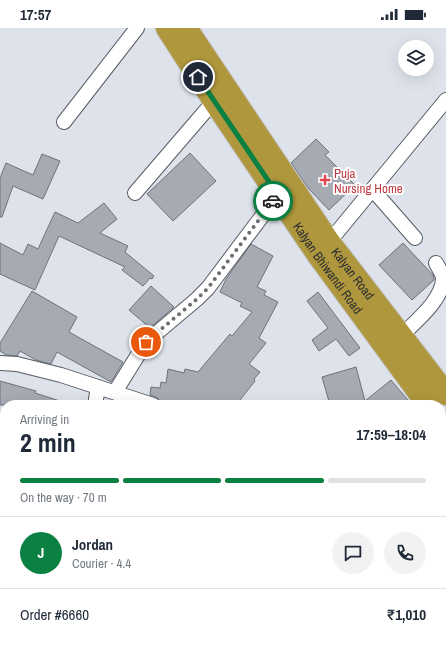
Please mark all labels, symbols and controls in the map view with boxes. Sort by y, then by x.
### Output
text: 17:57 [20,4,51,25]
map controls [398,40,434,76]
button: layers [398,40,434,76]
pin [181,60,215,94]
icon: home [187,66,209,88]
place label: Puja Nursing Home [334,165,403,197]
marker: Puja Nursing Home [319,174,331,186]
courier [253,181,293,221]
icon: car [262,190,284,212]
street label: Kalyan Bhiwandi Road [290,219,367,317]
street label: Kalyan Road [328,244,379,303]
pin [129,325,163,359]
icon: bag [135,331,157,353]
text: Arriving in [20,411,69,428]
text: 17:59–18:04 [356,424,426,445]
text: 2 min [20,425,76,460]
text: On the way · 70 m [20,489,107,506]
button: chat [332,532,374,574]
button: phone [384,532,426,574]
text: Jordan [72,534,113,555]
text: J [38,542,44,563]
text: Courier · 4.4 [72,555,131,572]
text: Order #6660 [20,604,89,625]
text: ₹1,010 [387,604,426,625]

